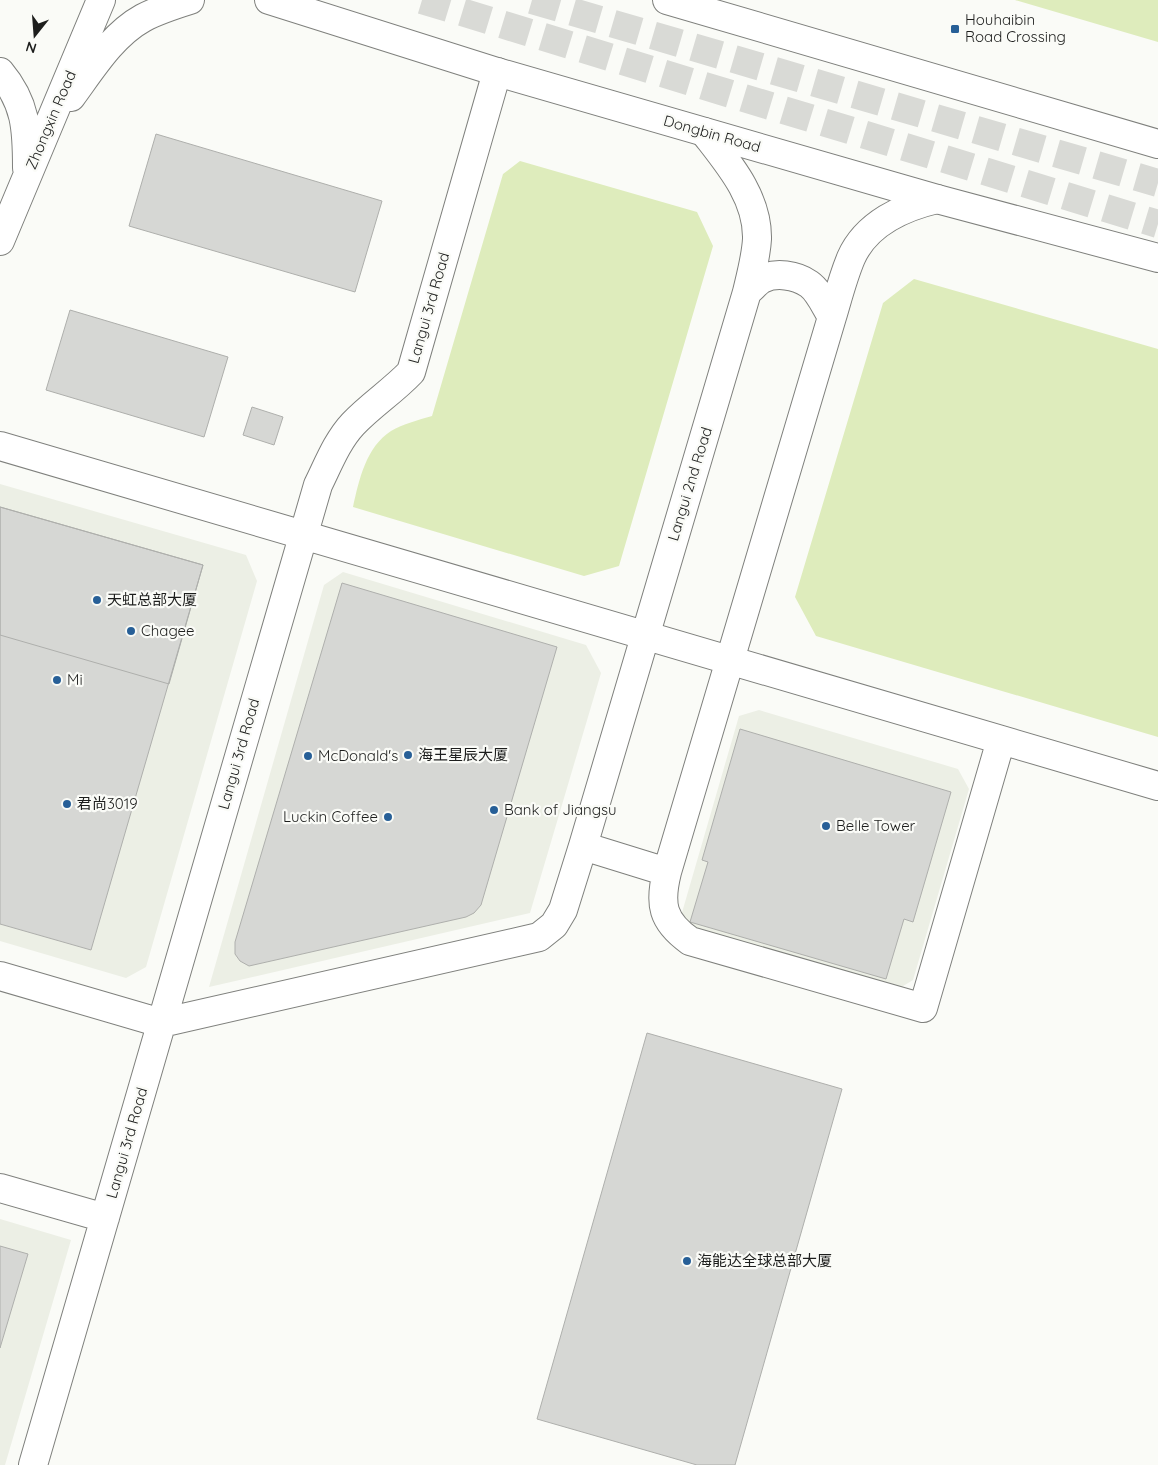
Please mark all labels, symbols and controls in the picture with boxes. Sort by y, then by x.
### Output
north arrow [10,10,60,60]
place label: Houhaibin Road Crossing [965,10,1066,46]
marker: Houhaibin Road Crossing [949,23,961,35]
text: N [24,37,39,58]
street label: Zhongxin Road [21,67,80,172]
street label: Dongbin Road [661,111,763,156]
street label: Langui 3rd Road [404,250,453,366]
street label: Langui 2nd Road [663,425,716,543]
place label: 天虹总部大厦 [107,590,197,609]
marker: 天虹总部大厦 [91,594,103,606]
place label: Chagee [141,621,194,640]
marker: Chagee [125,625,137,637]
place label: Mi [67,670,83,689]
marker: Mi [51,674,63,686]
street label: Langui 3rd Road [214,696,263,812]
place label: 海王星辰大厦 [418,745,508,764]
place label: McDonald's [318,746,398,765]
marker: 海王星辰大厦 [402,749,414,761]
marker: McDonald's [302,750,314,762]
place label: 君尚3019 [77,794,138,813]
marker: 君尚3019 [61,798,73,810]
place label: Bank of Jiangsu [504,800,617,819]
marker: Bank of Jiangsu [488,804,500,816]
place label: Luckin Coffee [283,807,378,826]
marker: Luckin Coffee [382,811,394,823]
place label: Belle Tower [836,816,916,835]
marker: Belle Tower [820,820,832,832]
street label: Langui 3rd Road [102,1085,151,1201]
place label: 海能达全球总部大厦 [697,1251,832,1270]
marker: 海能达全球总部大厦 [681,1255,693,1267]

